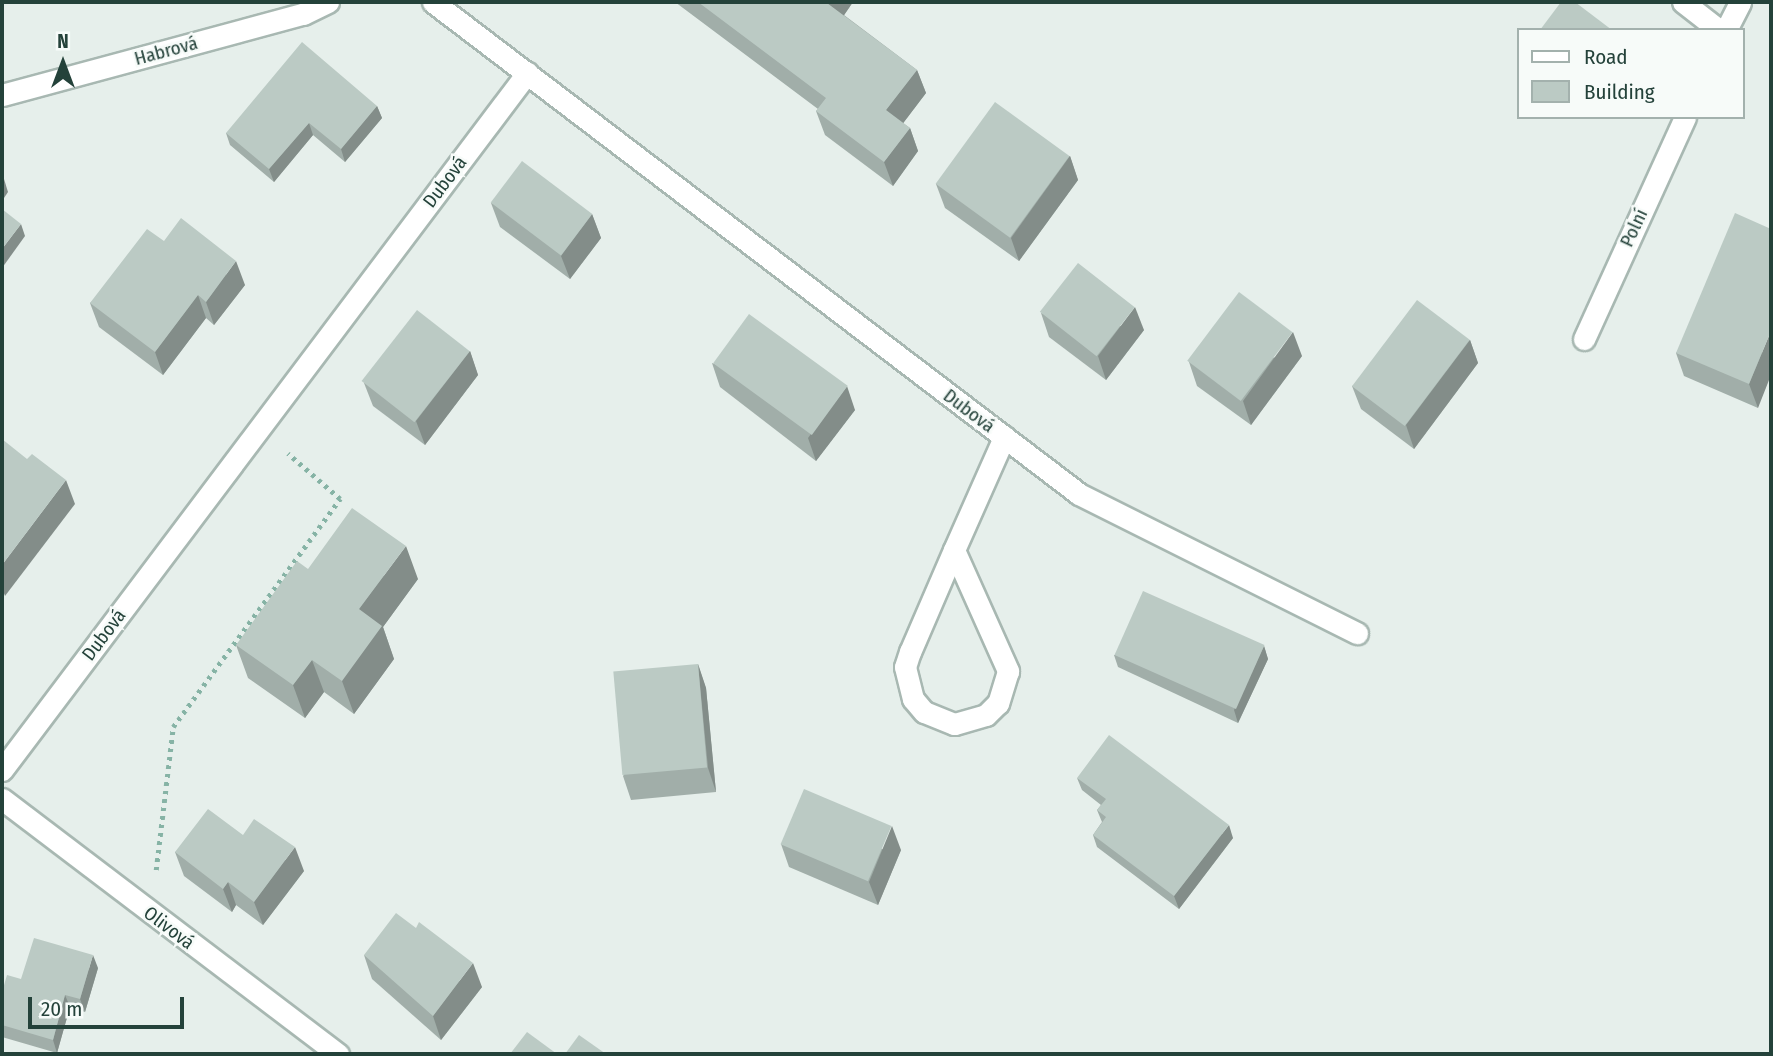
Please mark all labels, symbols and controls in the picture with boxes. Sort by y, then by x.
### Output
north arrow [28,28,98,98]
legend [1518,28,1745,119]
text: N [57,30,69,53]
street label: Habrová [132,32,200,70]
text: Road [1584,44,1628,70]
text: Building [1584,79,1655,105]
street label: Dubová [418,152,472,212]
street label: Polní [1615,205,1653,251]
street label: Dubová [939,384,999,438]
street label: Dubová [77,605,131,665]
street label: Olivová [139,902,199,954]
scale bar [32,982,187,1026]
text: 20 m [41,996,82,1022]

